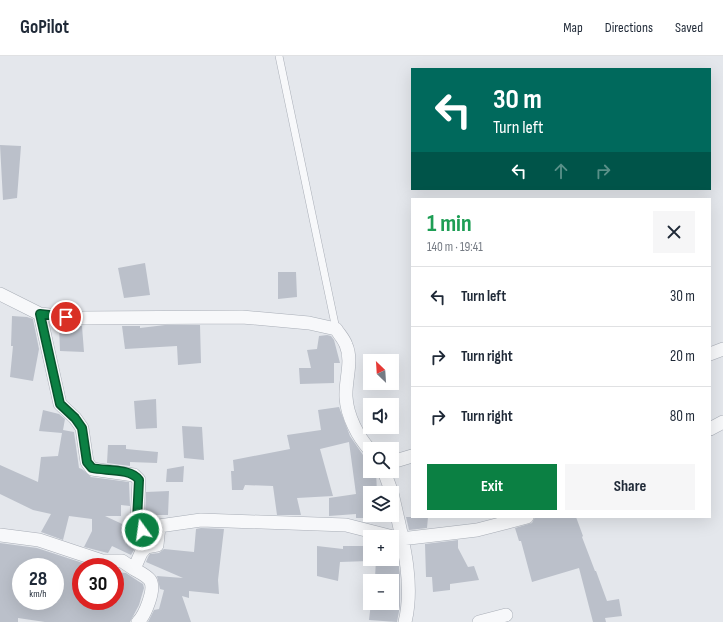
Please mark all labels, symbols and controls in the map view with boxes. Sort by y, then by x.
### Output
text: GoPilot [20,16,69,39]
text: Map [563,19,583,36]
text: Directions [605,19,653,36]
text: Saved [675,19,703,36]
text: 30 m [493,83,542,116]
icon: left [427,84,479,136]
text: Turn left [493,117,544,138]
icon: left [508,160,530,182]
icon: ahead [550,160,572,182]
icon: right [592,160,614,182]
text: 1 min [427,209,472,238]
button: close [653,211,695,253]
text: 140 m · 19:41 [427,239,483,255]
icon: left [427,286,449,308]
text: Turn left [461,287,506,306]
text: 30 m [670,287,695,306]
pin [49,300,83,334]
icon: arrive [55,306,77,328]
icon: right [427,346,449,368]
text: Turn right [461,347,513,366]
text: 20 m [670,347,695,366]
north arrow [363,354,399,390]
map controls [363,354,399,610]
button: sound [363,398,399,434]
icon: right [427,406,449,428]
text: Turn right [461,407,513,426]
text: 80 m [670,407,695,426]
button: search [363,442,399,478]
button: Exit [427,464,557,510]
button: Share [565,464,695,510]
button: layers [363,486,399,522]
position arrow [121,509,163,551]
button: + [363,530,399,566]
speed limit sign: 30 [72,558,124,610]
text: 28 [29,567,47,591]
button: − [363,574,399,610]
text: km/h [29,588,47,600]

